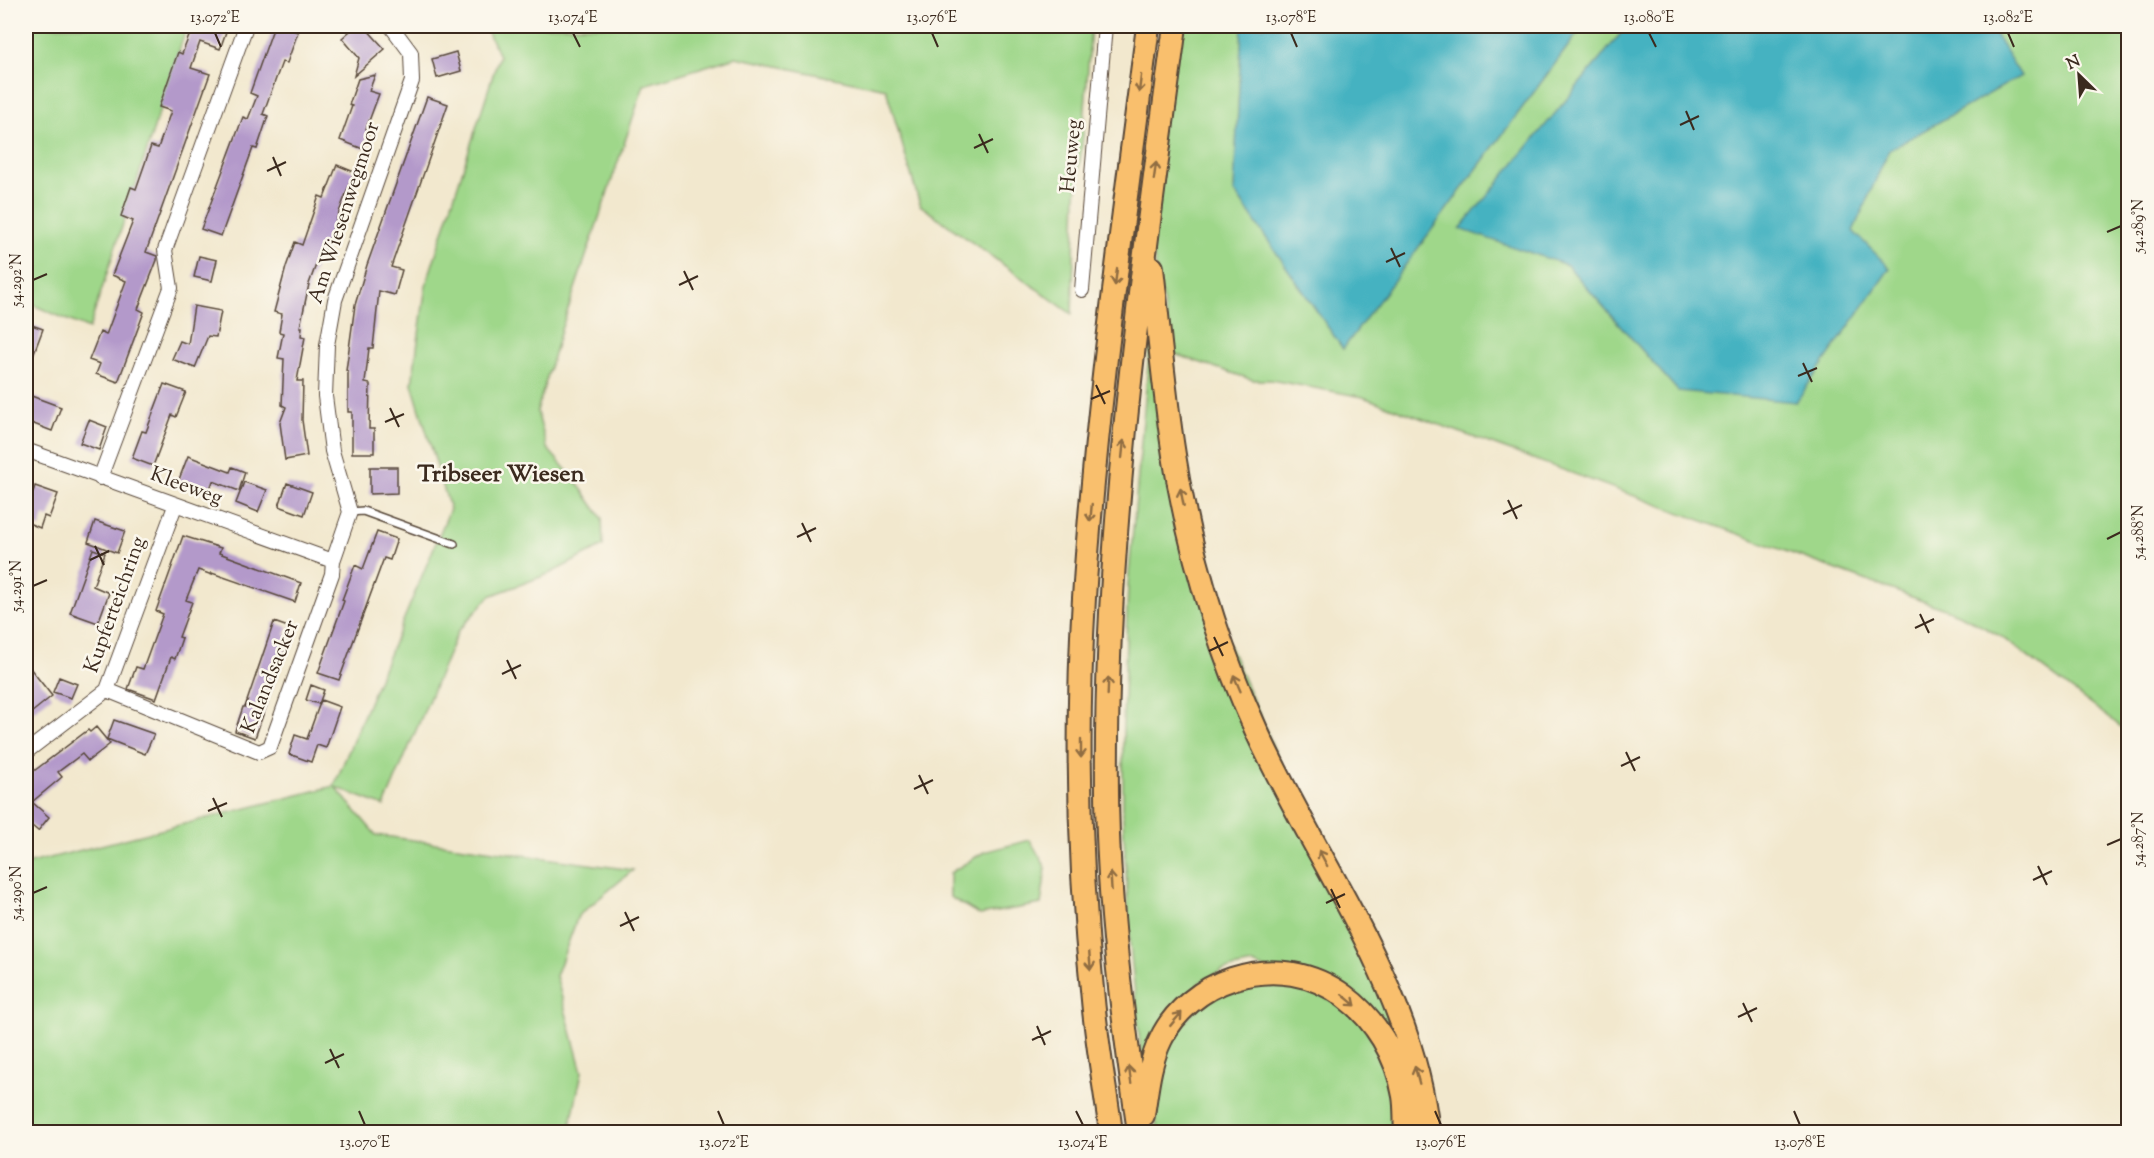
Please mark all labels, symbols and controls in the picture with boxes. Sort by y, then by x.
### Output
text: 13.072°E [190,8,240,29]
text: 13.074°E [548,8,598,29]
text: 13.076°E [907,8,957,29]
text: 13.078°E [1266,8,1316,29]
text: 13.080°E [1624,8,1674,29]
text: 13.082°E [1983,8,2033,29]
north arrow [2049,45,2109,105]
text: N [2063,50,2085,77]
one-way arrow [1135,73,1146,93]
street label: Am Wiesenwegmoor [301,118,389,308]
street label: Heuweg [1054,118,1090,194]
one-way arrow [1150,162,1161,182]
text: 54.289°N [2129,199,2150,254]
text: 54.292°N [7,253,28,308]
one-way arrow [1110,267,1121,286]
one-way arrow [1118,440,1129,460]
district label: Tribseer Wiesen [417,458,585,492]
street label: Kleeweg [146,460,226,514]
one-way arrow [1176,487,1187,507]
one-way arrow [1085,502,1096,522]
text: 54.288°N [2129,505,2150,560]
street label: Kupferteichring [77,533,155,677]
text: 54.291°N [7,560,28,613]
street label: Kalandsacker [235,616,307,738]
one-way arrow [1231,675,1242,693]
one-way arrow [1102,676,1113,696]
one-way arrow [1075,739,1087,759]
text: 54.287°N [2129,812,2150,867]
one-way arrow [1317,850,1329,867]
text: 54.290°N [7,866,28,921]
one-way arrow [1105,871,1116,891]
one-way arrow [1085,951,1096,971]
one-way arrow [1341,993,1357,1006]
one-way arrow [1169,1011,1182,1027]
one-way arrow [1125,1065,1136,1085]
one-way arrow [1411,1066,1422,1085]
text: 13.070°E [340,1133,390,1154]
text: 13.072°E [699,1133,749,1154]
text: 13.074°E [1058,1133,1108,1154]
text: 13.076°E [1416,1133,1466,1154]
text: 13.078°E [1775,1133,1825,1154]

